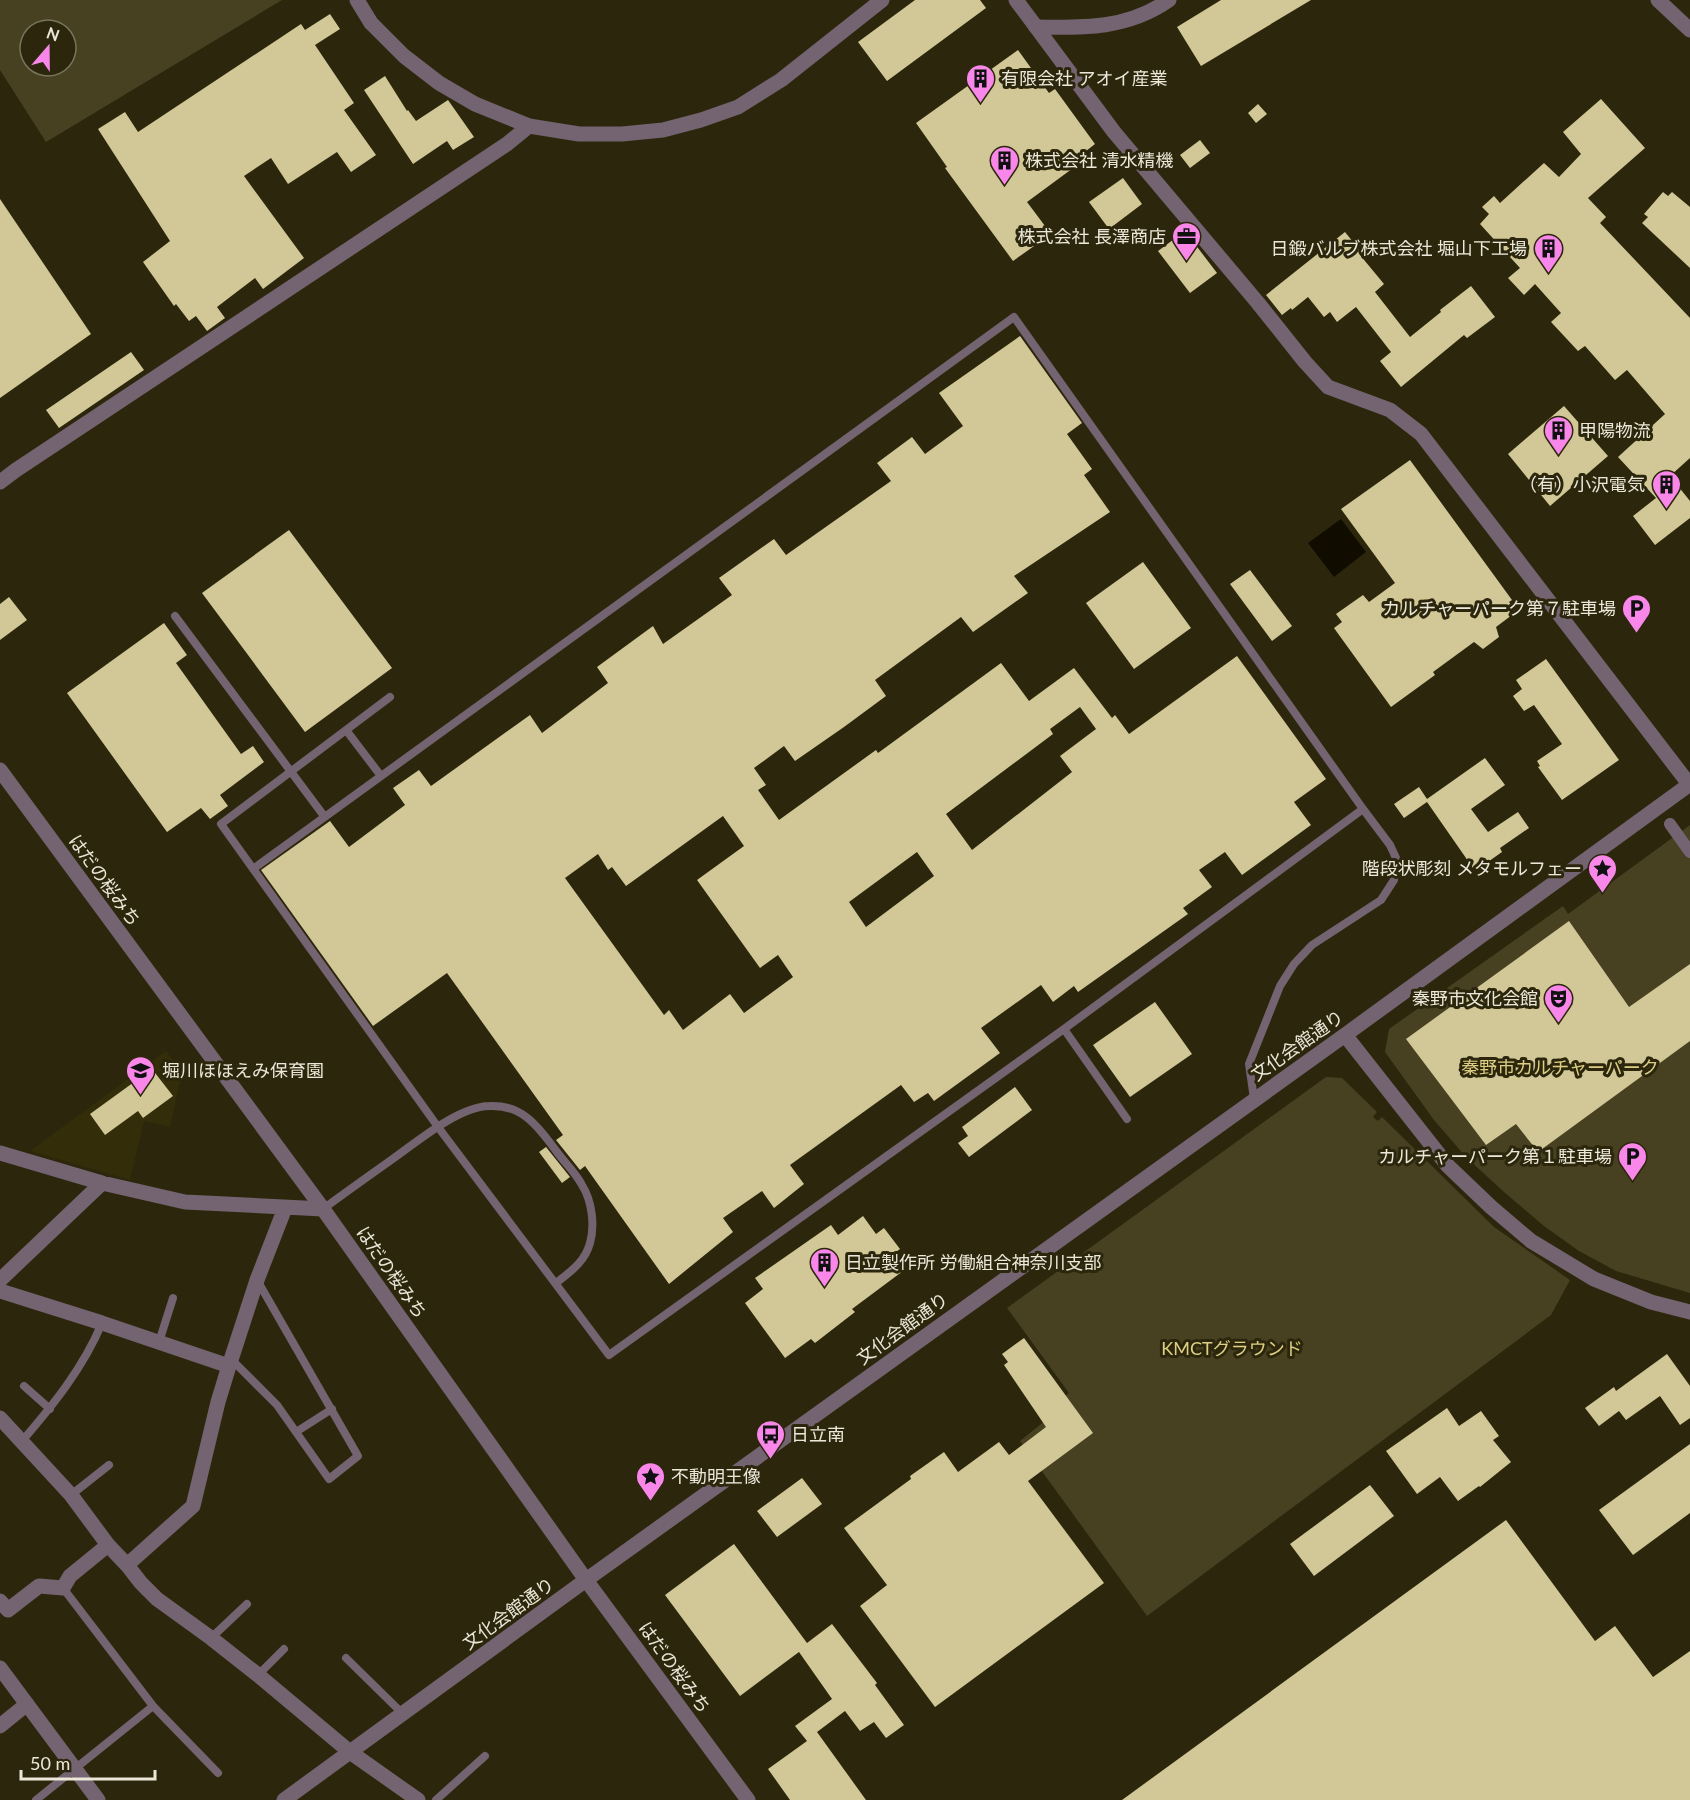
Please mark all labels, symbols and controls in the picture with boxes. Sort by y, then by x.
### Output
north arrow [18,18,78,78]
text: N [44,22,62,44]
building icon: 有限会社 アオイ産業 [964,62,996,104]
place label: 有限会社 アオイ産業 [1001,67,1168,89]
building icon: 株式会社 清水精機 [988,144,1020,186]
place label: 株式会社 清水精機 [1025,149,1174,171]
office icon: 株式会社 長澤商店 [1171,220,1203,262]
place label: 株式会社 長澤商店 [1017,225,1166,247]
building icon: 日鍛バルブ株式会社 堀山下工場 [1532,232,1564,274]
place label: 日鍛バルブ株式会社 堀山下工場 [1270,237,1527,259]
building icon: 甲陽物流 [1542,414,1574,456]
place label: 甲陽物流 [1579,419,1651,441]
building icon: （有）小沢電気 [1650,468,1682,510]
place label: （有）小沢電気 [1519,473,1645,495]
parking icon: カルチャーパーク第７駐車場 [1621,592,1653,634]
place label: カルチャーパーク第７駐車場 [1382,597,1616,619]
street label: はだの桜みち [64,830,146,930]
place icon: 階段状彫刻 メタモルフェー [1587,852,1619,894]
place label: 階段状彫刻 メタモルフェー [1361,857,1582,879]
theatre icon: 秦野市文化会館 [1543,982,1575,1024]
place label: 秦野市文化会館 [1412,987,1538,1009]
street label: 文化会館通り [1246,1005,1348,1085]
school or university icon: 堀川ほほえみ保育園 [125,1054,157,1096]
park label: 秦野市カルチャーパーク [1461,1056,1659,1078]
place label: 堀川ほほえみ保育園 [162,1059,324,1081]
parking icon: カルチャーパーク第１駐車場 [1617,1140,1649,1182]
place label: カルチャーパーク第１駐車場 [1378,1145,1612,1167]
street label: はだの桜みち [352,1222,432,1322]
building icon: 日立製作所 労働組合神奈川支部 [808,1246,840,1288]
place label: 日立製作所 労働組合神奈川支部 [845,1251,1102,1273]
street label: 文化会館通り [852,1287,952,1369]
park label: KMCTグラウンド [1161,1337,1303,1359]
bus stop icon: 日立南 [754,1418,786,1460]
place label: 日立南 [791,1423,845,1445]
place icon: 不動明王像 [634,1460,666,1502]
place label: 不動明王像 [671,1465,761,1487]
street label: 文化会館通り [458,1572,558,1654]
street label: はだの桜みち [634,1617,716,1717]
scale bar [21,1743,154,1781]
text: 50 m [30,1752,70,1774]

